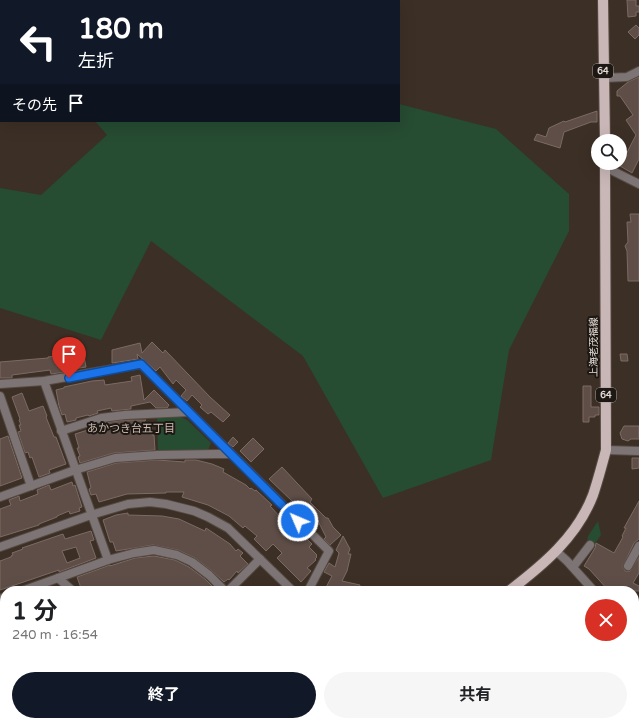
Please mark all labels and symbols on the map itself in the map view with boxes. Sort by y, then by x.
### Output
road number: 64 [593,64,613,78]
street label: 上海老茂福線 [588,317,600,377]
pin [52,337,86,378]
road number: 64 [596,388,616,402]
district label: あかつき台五丁目 [87,422,175,435]
position arrow [277,500,319,542]

